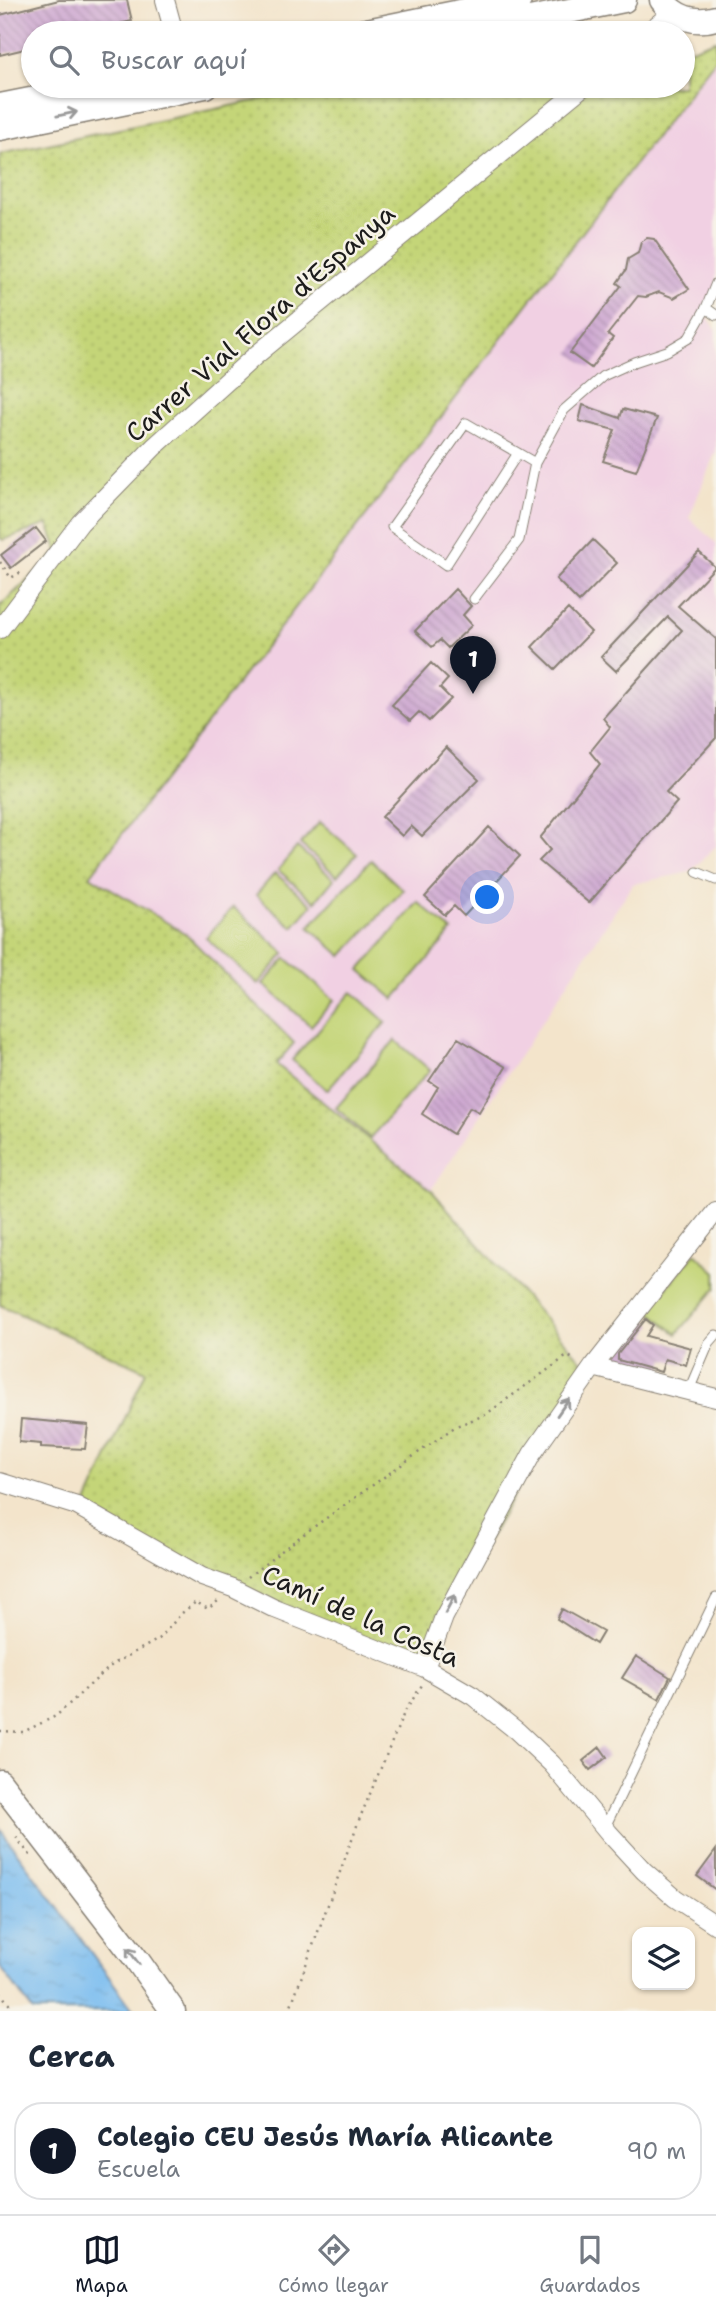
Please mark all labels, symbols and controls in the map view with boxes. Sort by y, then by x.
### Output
search box [21,21,695,98]
icon: search [45,41,83,79]
text: Buscar aquí [101,42,247,77]
one-way arrow [55,107,78,120]
street label: Carrer Vial Flora d'Espanya [117,196,402,449]
pin: 1 [450,636,496,694]
your location [470,880,504,914]
one-way arrow [556,1398,570,1417]
street label: Camí de la Costa [257,1556,466,1675]
one-way arrow [444,1595,458,1615]
map controls [632,1927,695,1990]
button: layers [632,1927,695,1990]
one-way arrow [126,1946,141,1965]
text: Cerca [28,2036,115,2077]
text: Colegio CEU Jesús María Alicante [97,2119,553,2154]
text: 1 [48,2136,58,2166]
text: 90 m [626,2136,686,2166]
text: Escuela [97,2154,180,2184]
tab: Mapa [75,2231,128,2298]
tab: Cómo llegar [278,2231,389,2298]
tab: Guardados [540,2231,641,2298]

